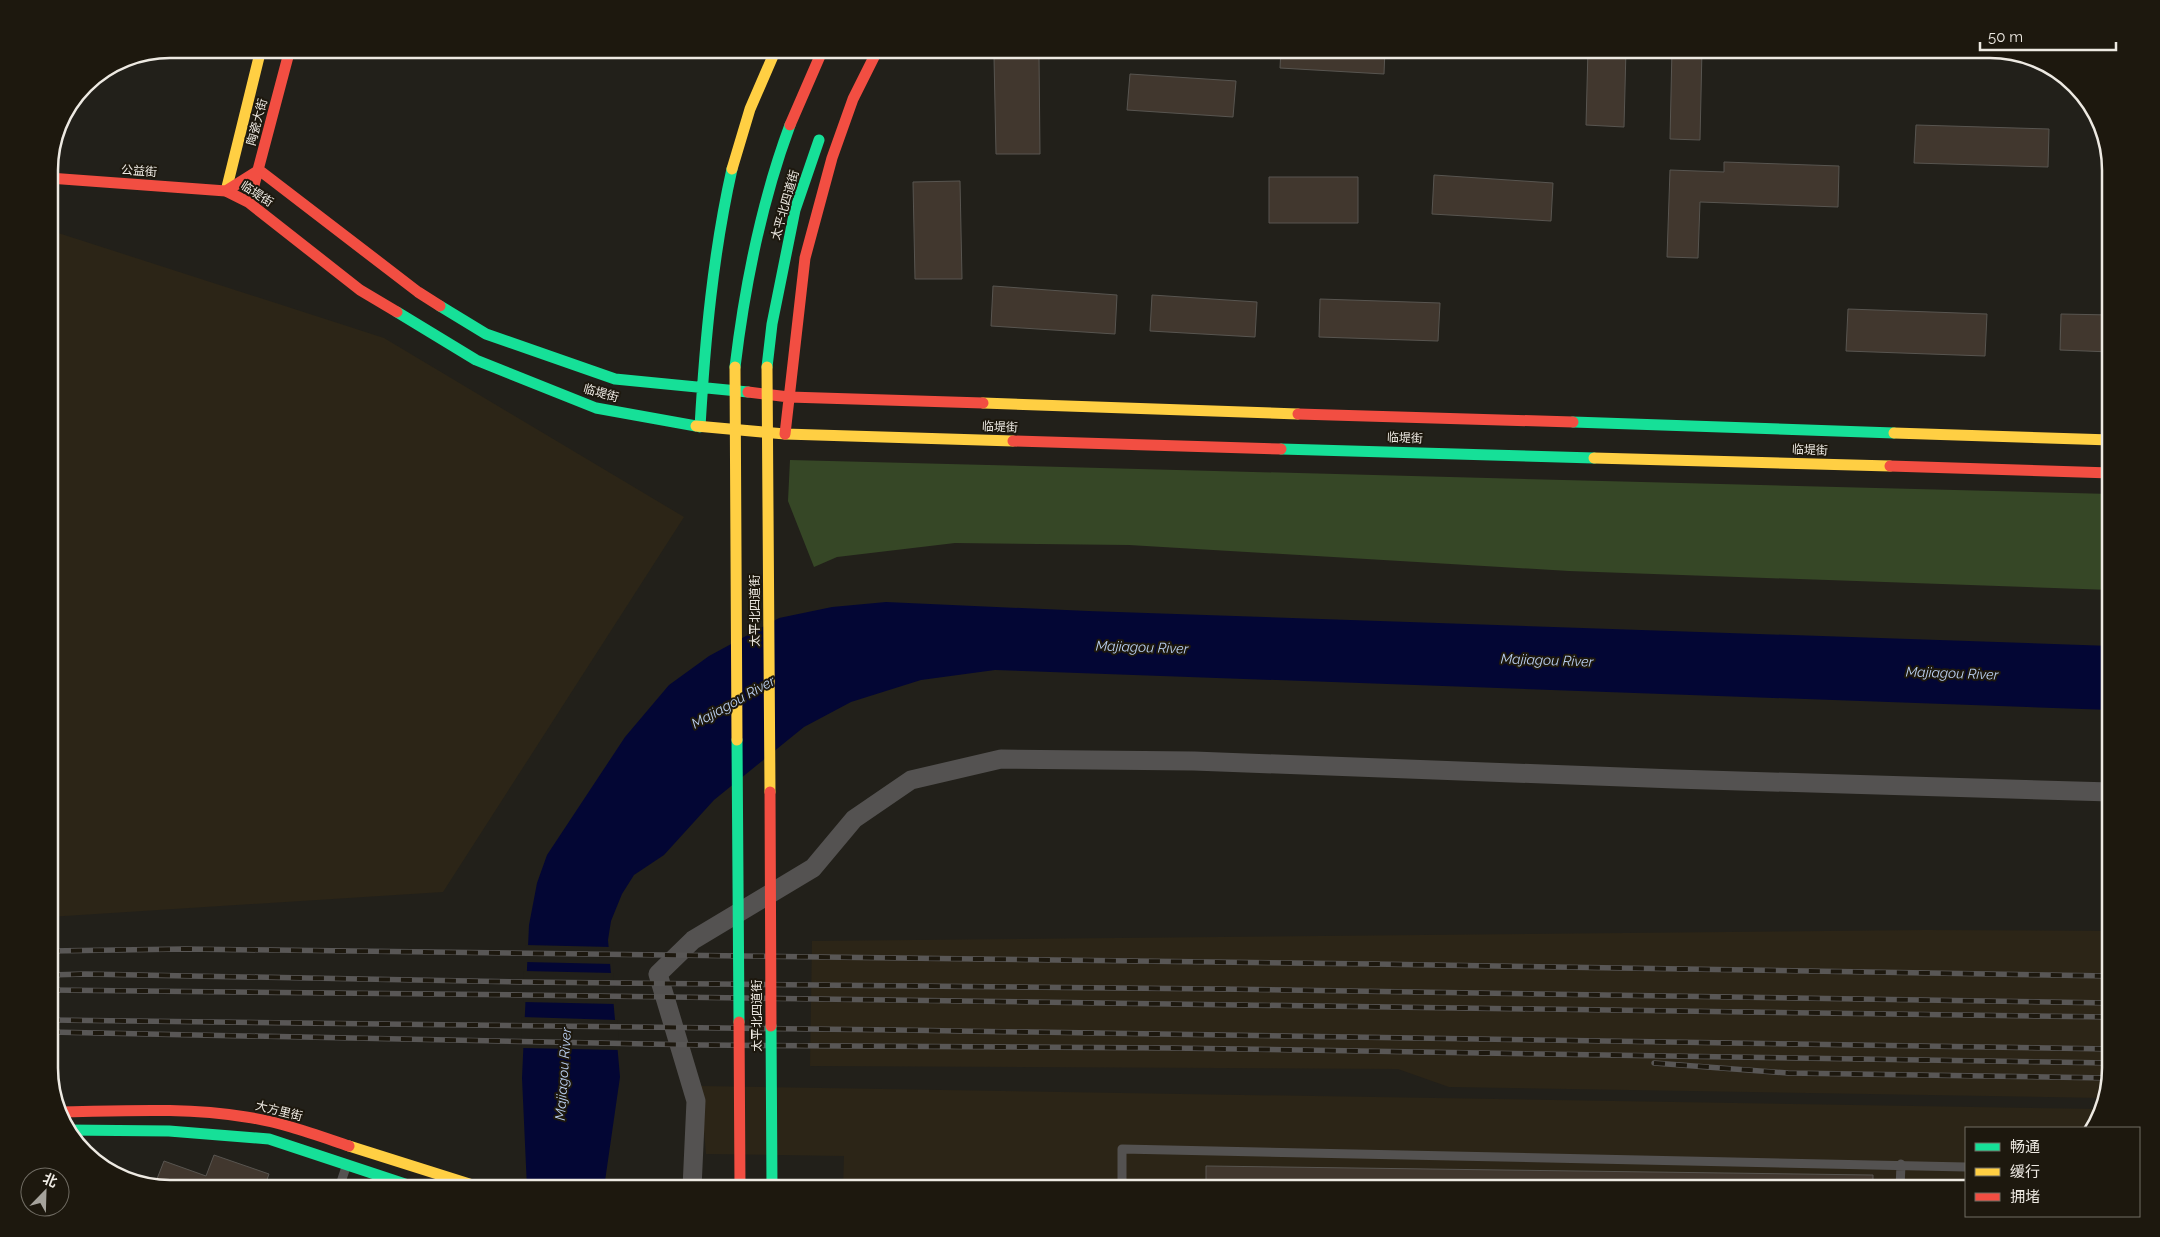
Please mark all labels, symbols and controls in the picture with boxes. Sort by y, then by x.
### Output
scale bar [1980,20,2116,52]
text: 50 m [1988,28,2023,46]
street label: 陶瓷大街 [244,97,270,147]
street label: 公益街 [121,163,157,179]
street label: 太平北四道街 [768,168,802,242]
street label: 临堤街 [238,178,276,210]
street label: 临堤街 [582,381,620,405]
street label: 临堤街 [982,419,1018,435]
street label: 临堤街 [1387,430,1423,446]
street label: 临堤街 [1792,442,1828,458]
street label: 太平北四道街 [748,575,762,647]
water label: Majiagou River [1095,637,1190,657]
water label: Majiagou River [1500,650,1595,670]
water label: Majiagou River [1905,663,2000,683]
water label: Majiagou River [688,672,779,732]
street label: 太平北四道街 [750,980,764,1052]
water label: Majiagou River [552,1026,574,1121]
street label: 大方里街 [254,1098,304,1124]
legend [1965,1127,2140,1217]
text: 畅通 [2010,1138,2040,1156]
text: 缓行 [2010,1163,2040,1181]
north arrow [20,1167,70,1217]
text: 北 [41,1170,60,1190]
text: 拥堵 [2010,1188,2040,1206]

